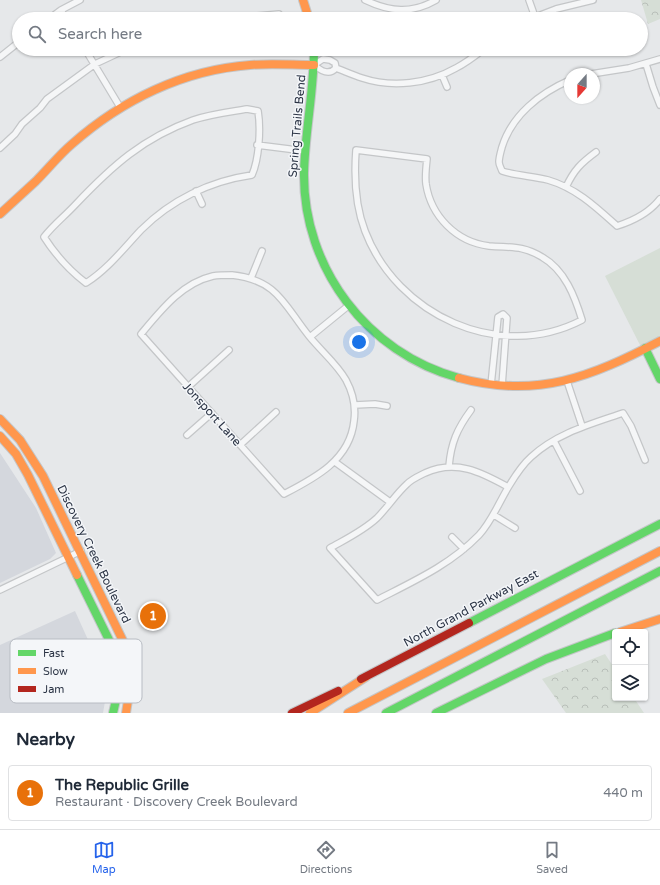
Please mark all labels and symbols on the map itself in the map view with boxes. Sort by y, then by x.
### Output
north arrow [564,68,600,104]
street label: Spring Trails Bend [286,74,308,178]
your location [349,332,369,352]
street label: Jonsport Lane [180,379,244,449]
street label: Discovery Creek Boulevard [54,483,134,625]
street label: North Grand Parkway East [401,566,541,650]
pin: 1 [140,601,166,631]
legend [10,639,142,703]
text: Fast [43,647,64,660]
text: Slow [43,665,68,678]
text: Jam [43,683,64,696]

